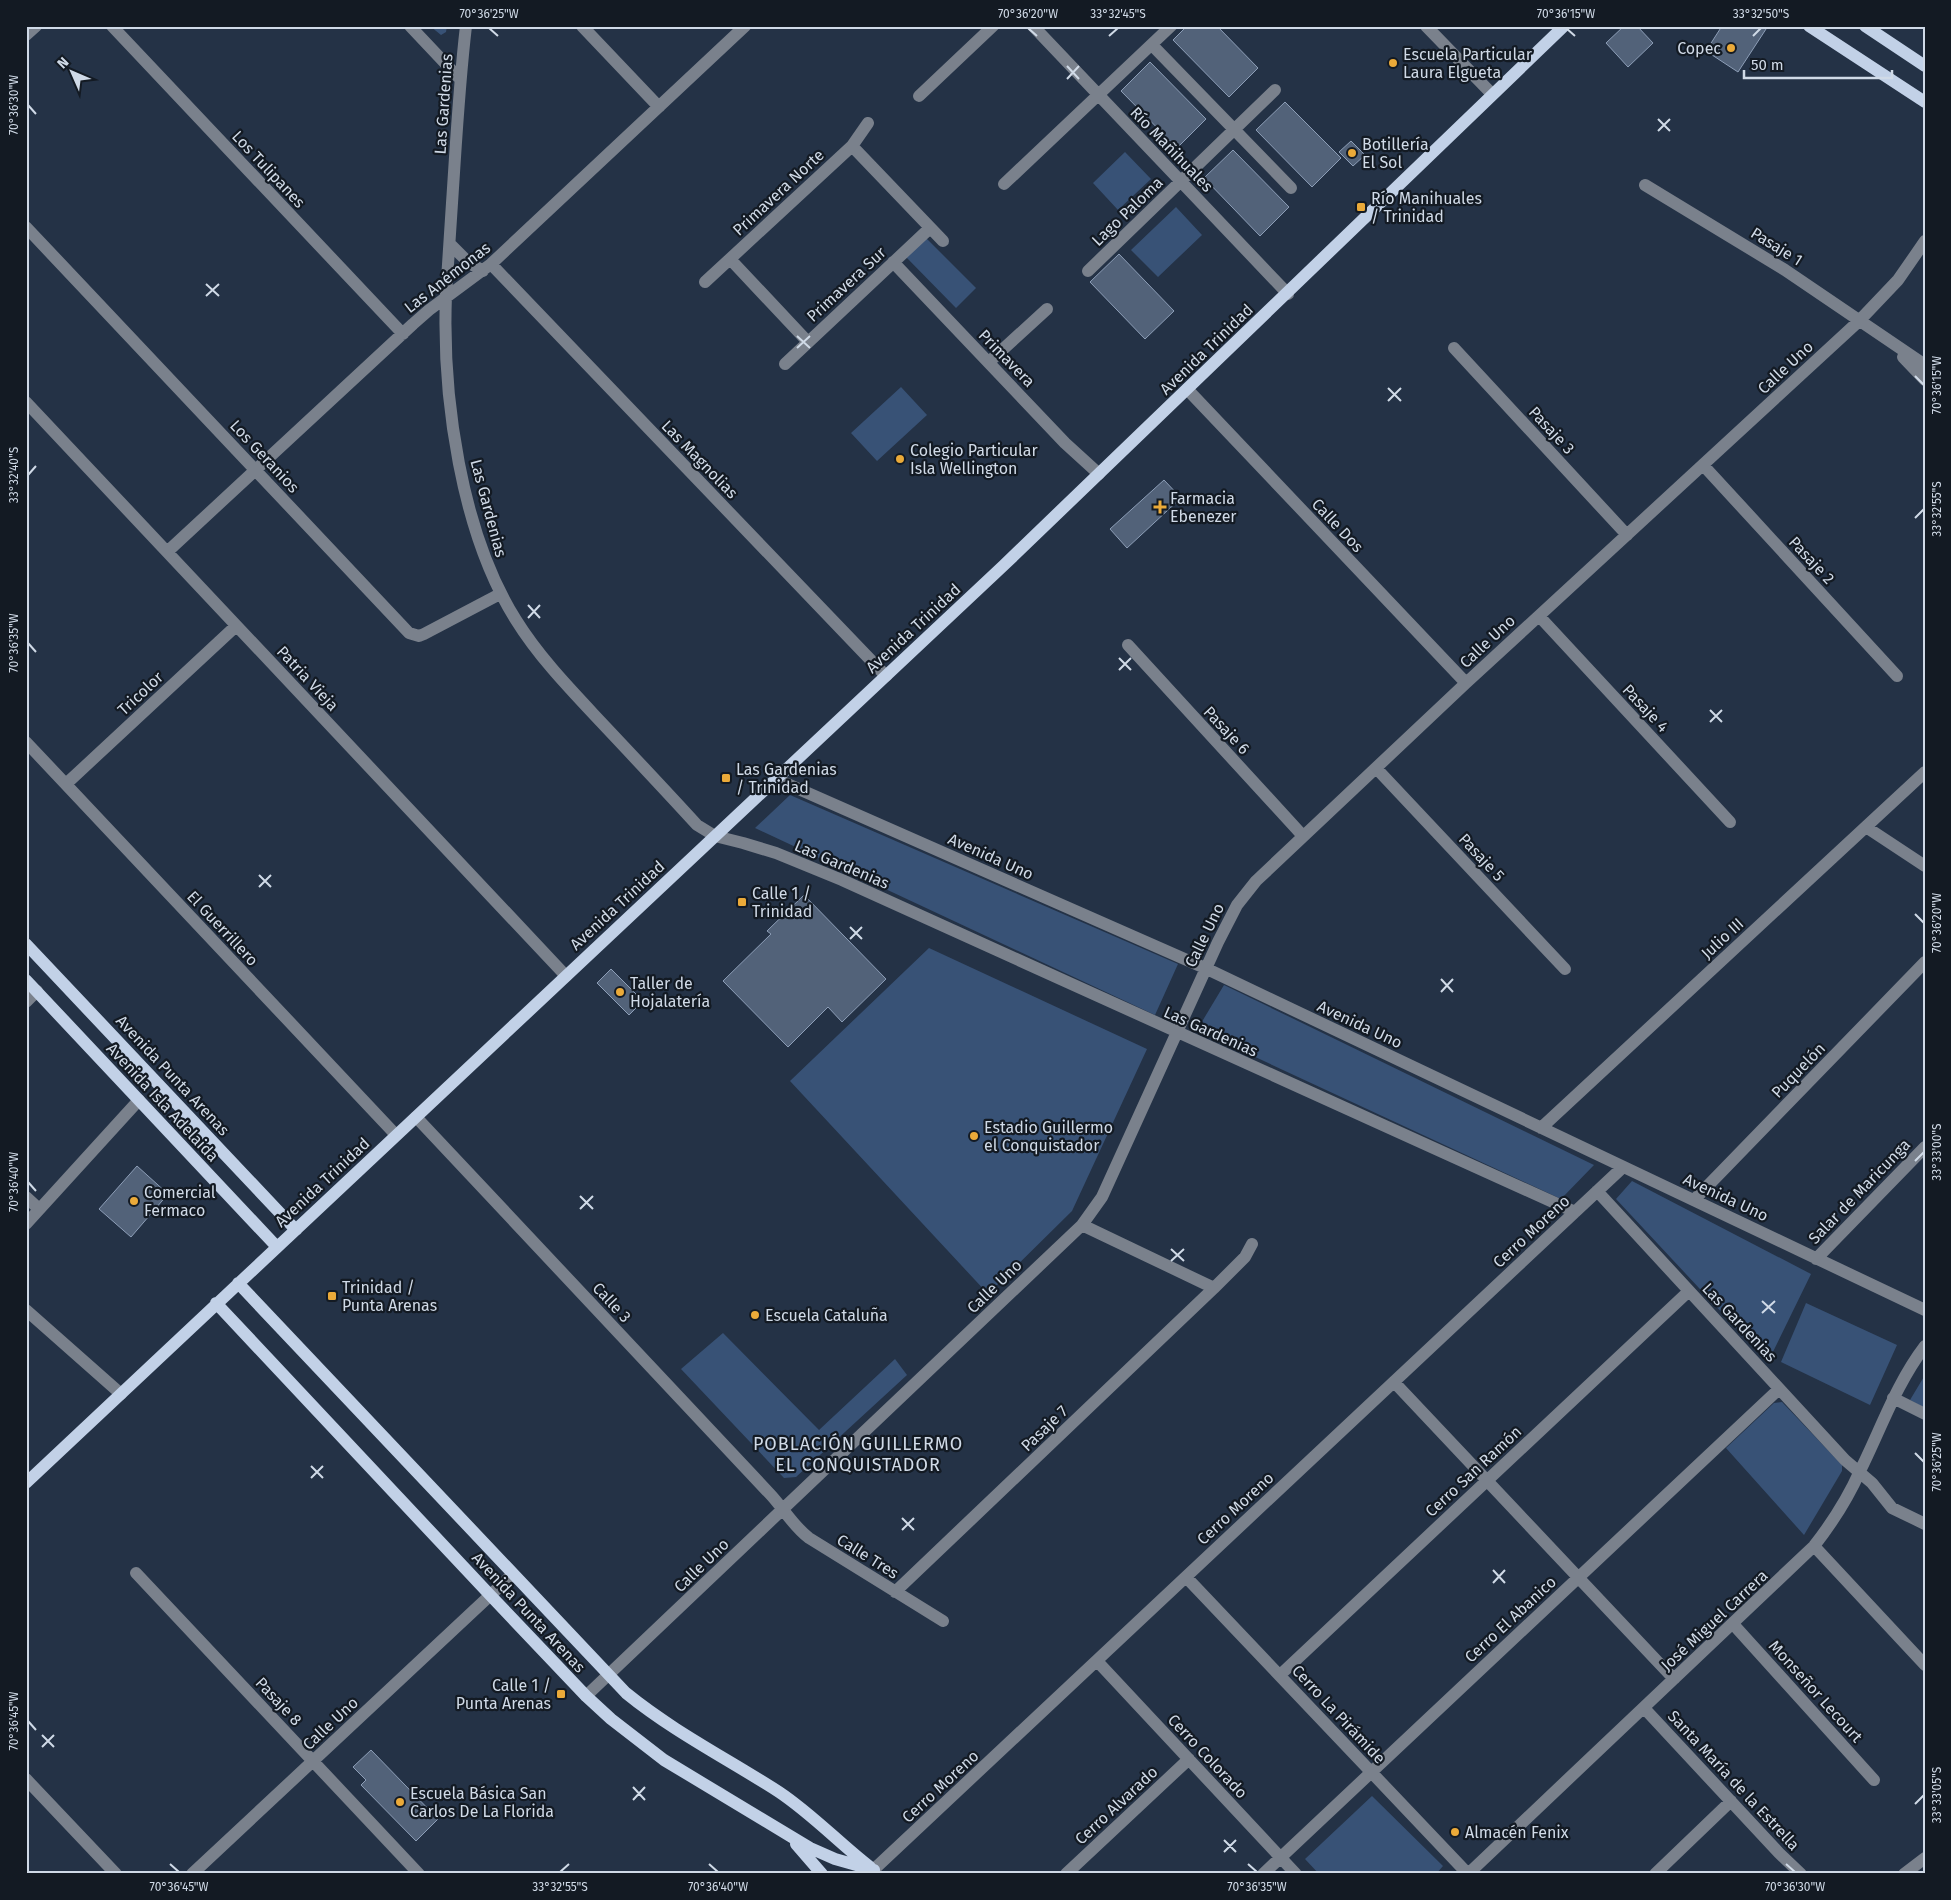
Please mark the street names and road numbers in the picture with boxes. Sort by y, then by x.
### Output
street label: Las Gardenias [431,53,456,155]
street label: Río Mañihuales [1126,103,1217,196]
street label: Los Tulipanes [228,127,309,212]
street label: Primavera Norte [729,145,828,239]
street label: Lago Paloma [1088,173,1167,250]
street label: Pasaje 1 [1747,223,1806,270]
street label: Las Anémonas [401,238,494,317]
street label: Primavera Sur [803,242,890,326]
street label: Avenida Trinidad [1156,300,1257,399]
street label: Primavera [975,326,1039,391]
street label: Calle Uno [1754,337,1817,398]
street label: Pasaje 3 [1525,403,1578,458]
street label: Los Geranios [226,416,303,497]
street label: Las Magnolias [658,416,742,502]
street label: Las Gardenias [466,457,511,559]
street label: Calle Dos [1308,494,1367,556]
street label: Pasaje 2 [1785,533,1838,588]
street label: Avenida Trinidad [862,580,965,677]
street label: Calle Uno [1456,611,1519,672]
street label: Patria Vieja [273,642,342,715]
street label: Tricolor [114,667,168,719]
street label: Pasaje 4 [1619,680,1673,737]
street label: Pasaje 6 [1200,702,1254,758]
street label: Avenida Uno [945,829,1036,884]
street label: Pasaje 5 [1455,830,1508,885]
street label: Las Gardenias [792,836,892,893]
street label: Avenida Trinidad [566,857,669,954]
street label: El Guerrillero [183,887,262,970]
street label: Calle Uno [1181,900,1228,970]
street label: Julio III [1697,914,1748,963]
street label: Avenida Uno [1314,997,1405,1052]
street label: Las Gardenias [1161,1002,1261,1061]
street label: Avenida Punta Arenas [112,1011,233,1139]
street label: Avenida Isla Adelaida [103,1039,223,1166]
street label: Puquelón [1768,1039,1829,1102]
street label: Avenida Trinidad [271,1134,374,1231]
street label: Salar de Maricunga [1805,1135,1914,1248]
street label: Avenida Uno [1680,1170,1771,1225]
street label: Cerro Moreno [1489,1191,1574,1272]
street label: Calle Uno [963,1256,1026,1317]
street label: Calle 3 [588,1278,635,1326]
street label: Las Gardenias [1698,1279,1781,1366]
street label: Pasaje 7 [1017,1402,1072,1455]
street label: Cerro San Ramón [1421,1422,1525,1521]
street label: Cerro Moreno [1193,1468,1278,1549]
street label: Calle Tres [833,1530,902,1583]
street label: Calle Uno [670,1535,733,1596]
street label: Avenida Punta Arenas [468,1548,589,1676]
street label: José Miguel Carrera [1657,1566,1772,1675]
street label: Cerro El Abanico [1461,1572,1560,1667]
street label: Monseñor Lecourt [1765,1636,1867,1746]
street label: Cerro La Pirámide [1288,1661,1389,1768]
street label: Pasaje 8 [252,1673,306,1730]
street label: Calle Uno [299,1693,362,1754]
street label: Santa María de la Estrella [1664,1706,1803,1854]
street label: Cerro Colorado [1164,1710,1251,1802]
street label: Cerro Moreno [898,1746,983,1827]
street label: Cerro Alvarado [1071,1762,1162,1848]

